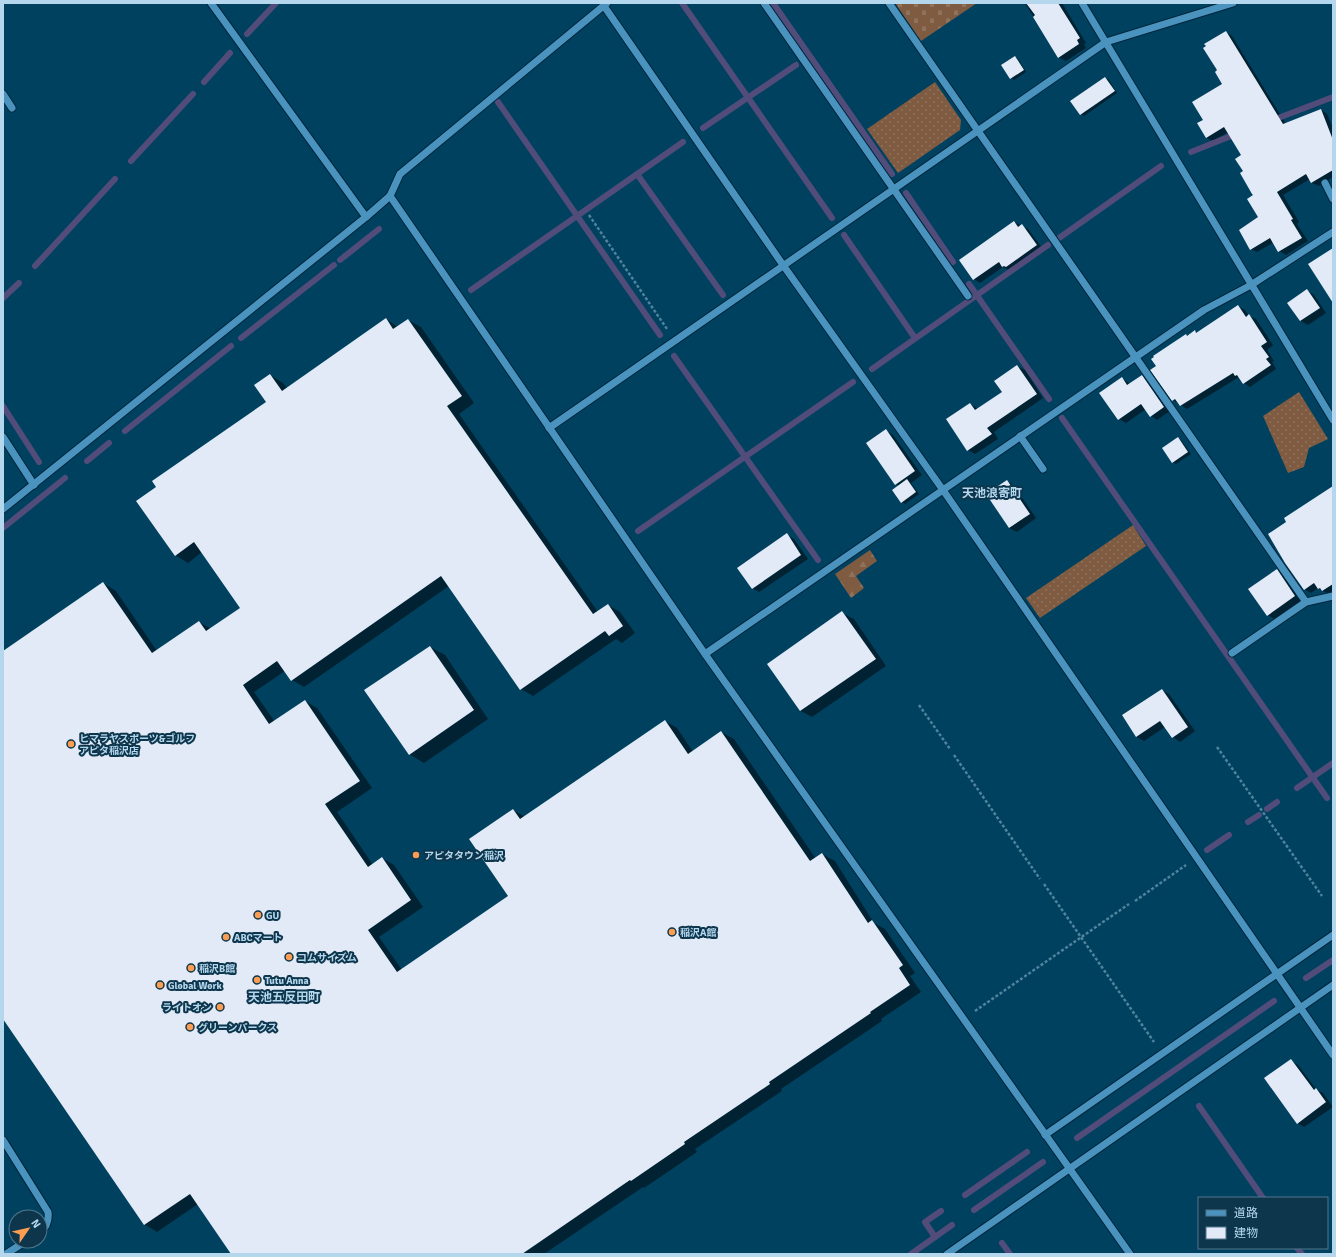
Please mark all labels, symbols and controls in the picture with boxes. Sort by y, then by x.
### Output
district label: 天池浪寄町 [962,486,1022,501]
place label: ヒマラヤスポーツ&ゴルフ アピタ稲沢店 [79,733,195,757]
marker: ヒマラヤスポーツ&ゴルフ アピタ稲沢店 [66,739,76,749]
marker: アピタタウン稲沢 [411,850,421,860]
place label: アピタタウン稲沢 [424,850,504,862]
marker: GU [253,910,263,920]
place label: GU [266,910,280,922]
marker: 稲沢A館 [667,927,677,937]
place label: 稲沢A館 [680,927,716,939]
marker: ABCマート [221,932,231,942]
place label: ABCマート [234,932,283,944]
marker: コムサイズム [284,952,294,962]
place label: コムサイズム [297,952,357,964]
marker: 稲沢B館 [186,963,196,973]
place label: 稲沢B館 [199,963,235,975]
marker: Tutu Anna [252,975,262,985]
place label: Tutu Anna [265,975,309,987]
marker: Global Work [155,980,165,990]
place label: Global Work [168,980,222,992]
district label: 天池五反田町 [248,990,320,1005]
place label: ライトオン [162,1002,212,1014]
marker: ライトオン [215,1002,225,1012]
marker: グリーンパークス [185,1022,195,1032]
place label: グリーンパークス [198,1022,277,1034]
legend [1198,1197,1328,1249]
text: 道路 [1234,1206,1258,1221]
north arrow [8,1209,48,1249]
text: N [28,1217,43,1230]
text: 建物 [1234,1226,1258,1241]

